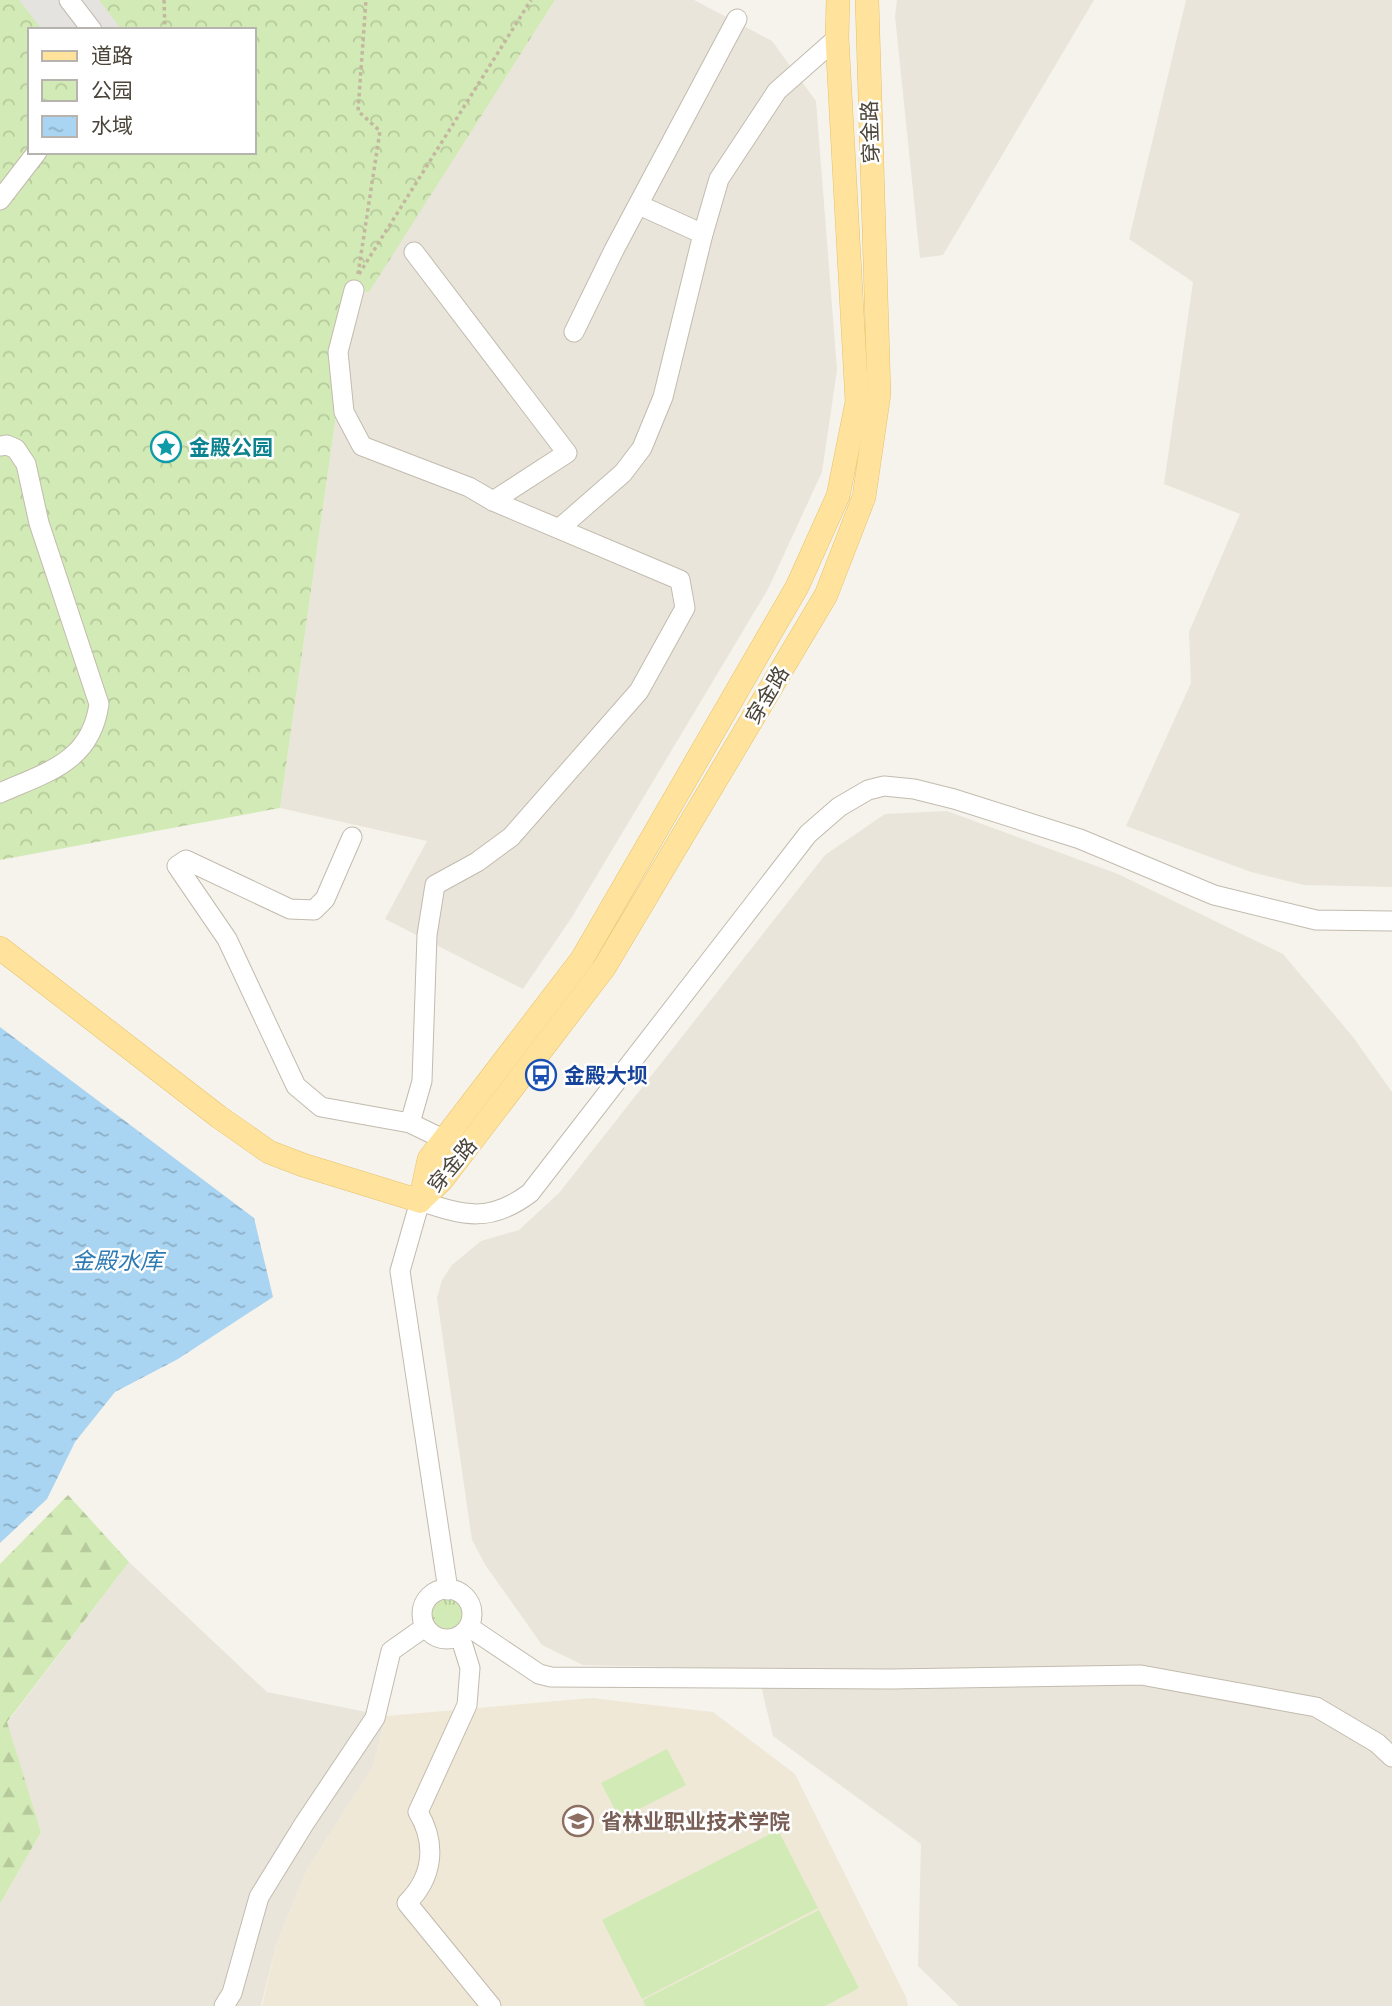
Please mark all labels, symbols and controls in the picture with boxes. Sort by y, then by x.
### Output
legend [28,28,256,154]
text: 道路 [91,42,133,69]
text: 公园 [91,77,133,104]
street label: 穿金路 [855,100,885,164]
text: 水域 [91,112,133,139]
place icon: 金殿公园 [149,430,183,464]
place label: 金殿公园 [189,434,273,461]
street label: 穿金路 [739,661,795,729]
bus stop icon: 金殿大坝 [524,1058,558,1092]
place label: 金殿大坝 [564,1062,648,1089]
street label: 穿金路 [421,1132,483,1198]
water label: 金殿水库 [71,1246,167,1275]
school or university icon: 省林业职业技术学院 [561,1804,595,1838]
place label: 省林业职业技术学院 [601,1808,790,1835]

